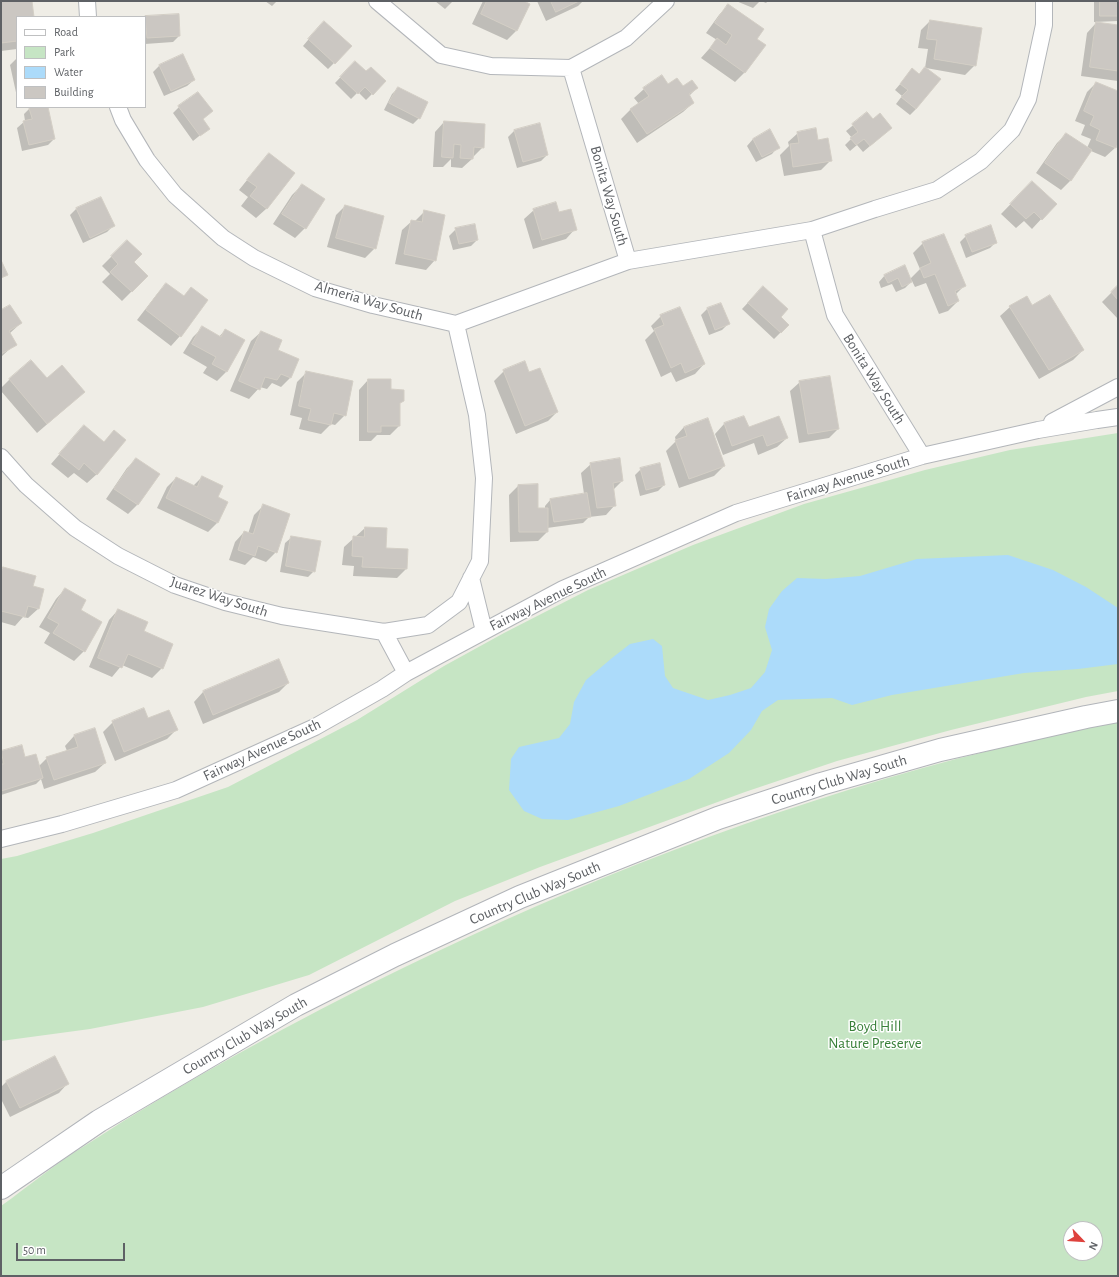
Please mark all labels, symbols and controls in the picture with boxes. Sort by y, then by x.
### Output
legend [16,16,146,108]
text: Road [54,26,78,38]
text: Park [54,46,75,58]
text: Water [54,66,83,78]
text: Building [54,86,94,98]
street label: Bonita Way South [586,144,632,248]
street label: Almeria Way South [313,277,425,325]
street label: Bonita Way South [839,330,909,428]
street label: Fairway Avenue South [784,452,912,506]
street label: Fairway Avenue South [487,563,609,635]
street label: Juarez Way South [168,573,270,621]
street label: Fairway Avenue South [200,715,324,785]
street label: Country Club Way South [769,751,909,809]
street label: Country Club Way South [467,857,603,929]
street label: Country Club Way South [180,993,310,1079]
park label: Boyd Hill Nature Preserve [828,1017,922,1052]
north arrow [1063,1221,1103,1261]
scale bar [18,1235,127,1261]
text: N [1087,1240,1100,1252]
text: 50 m [23,1244,46,1256]

